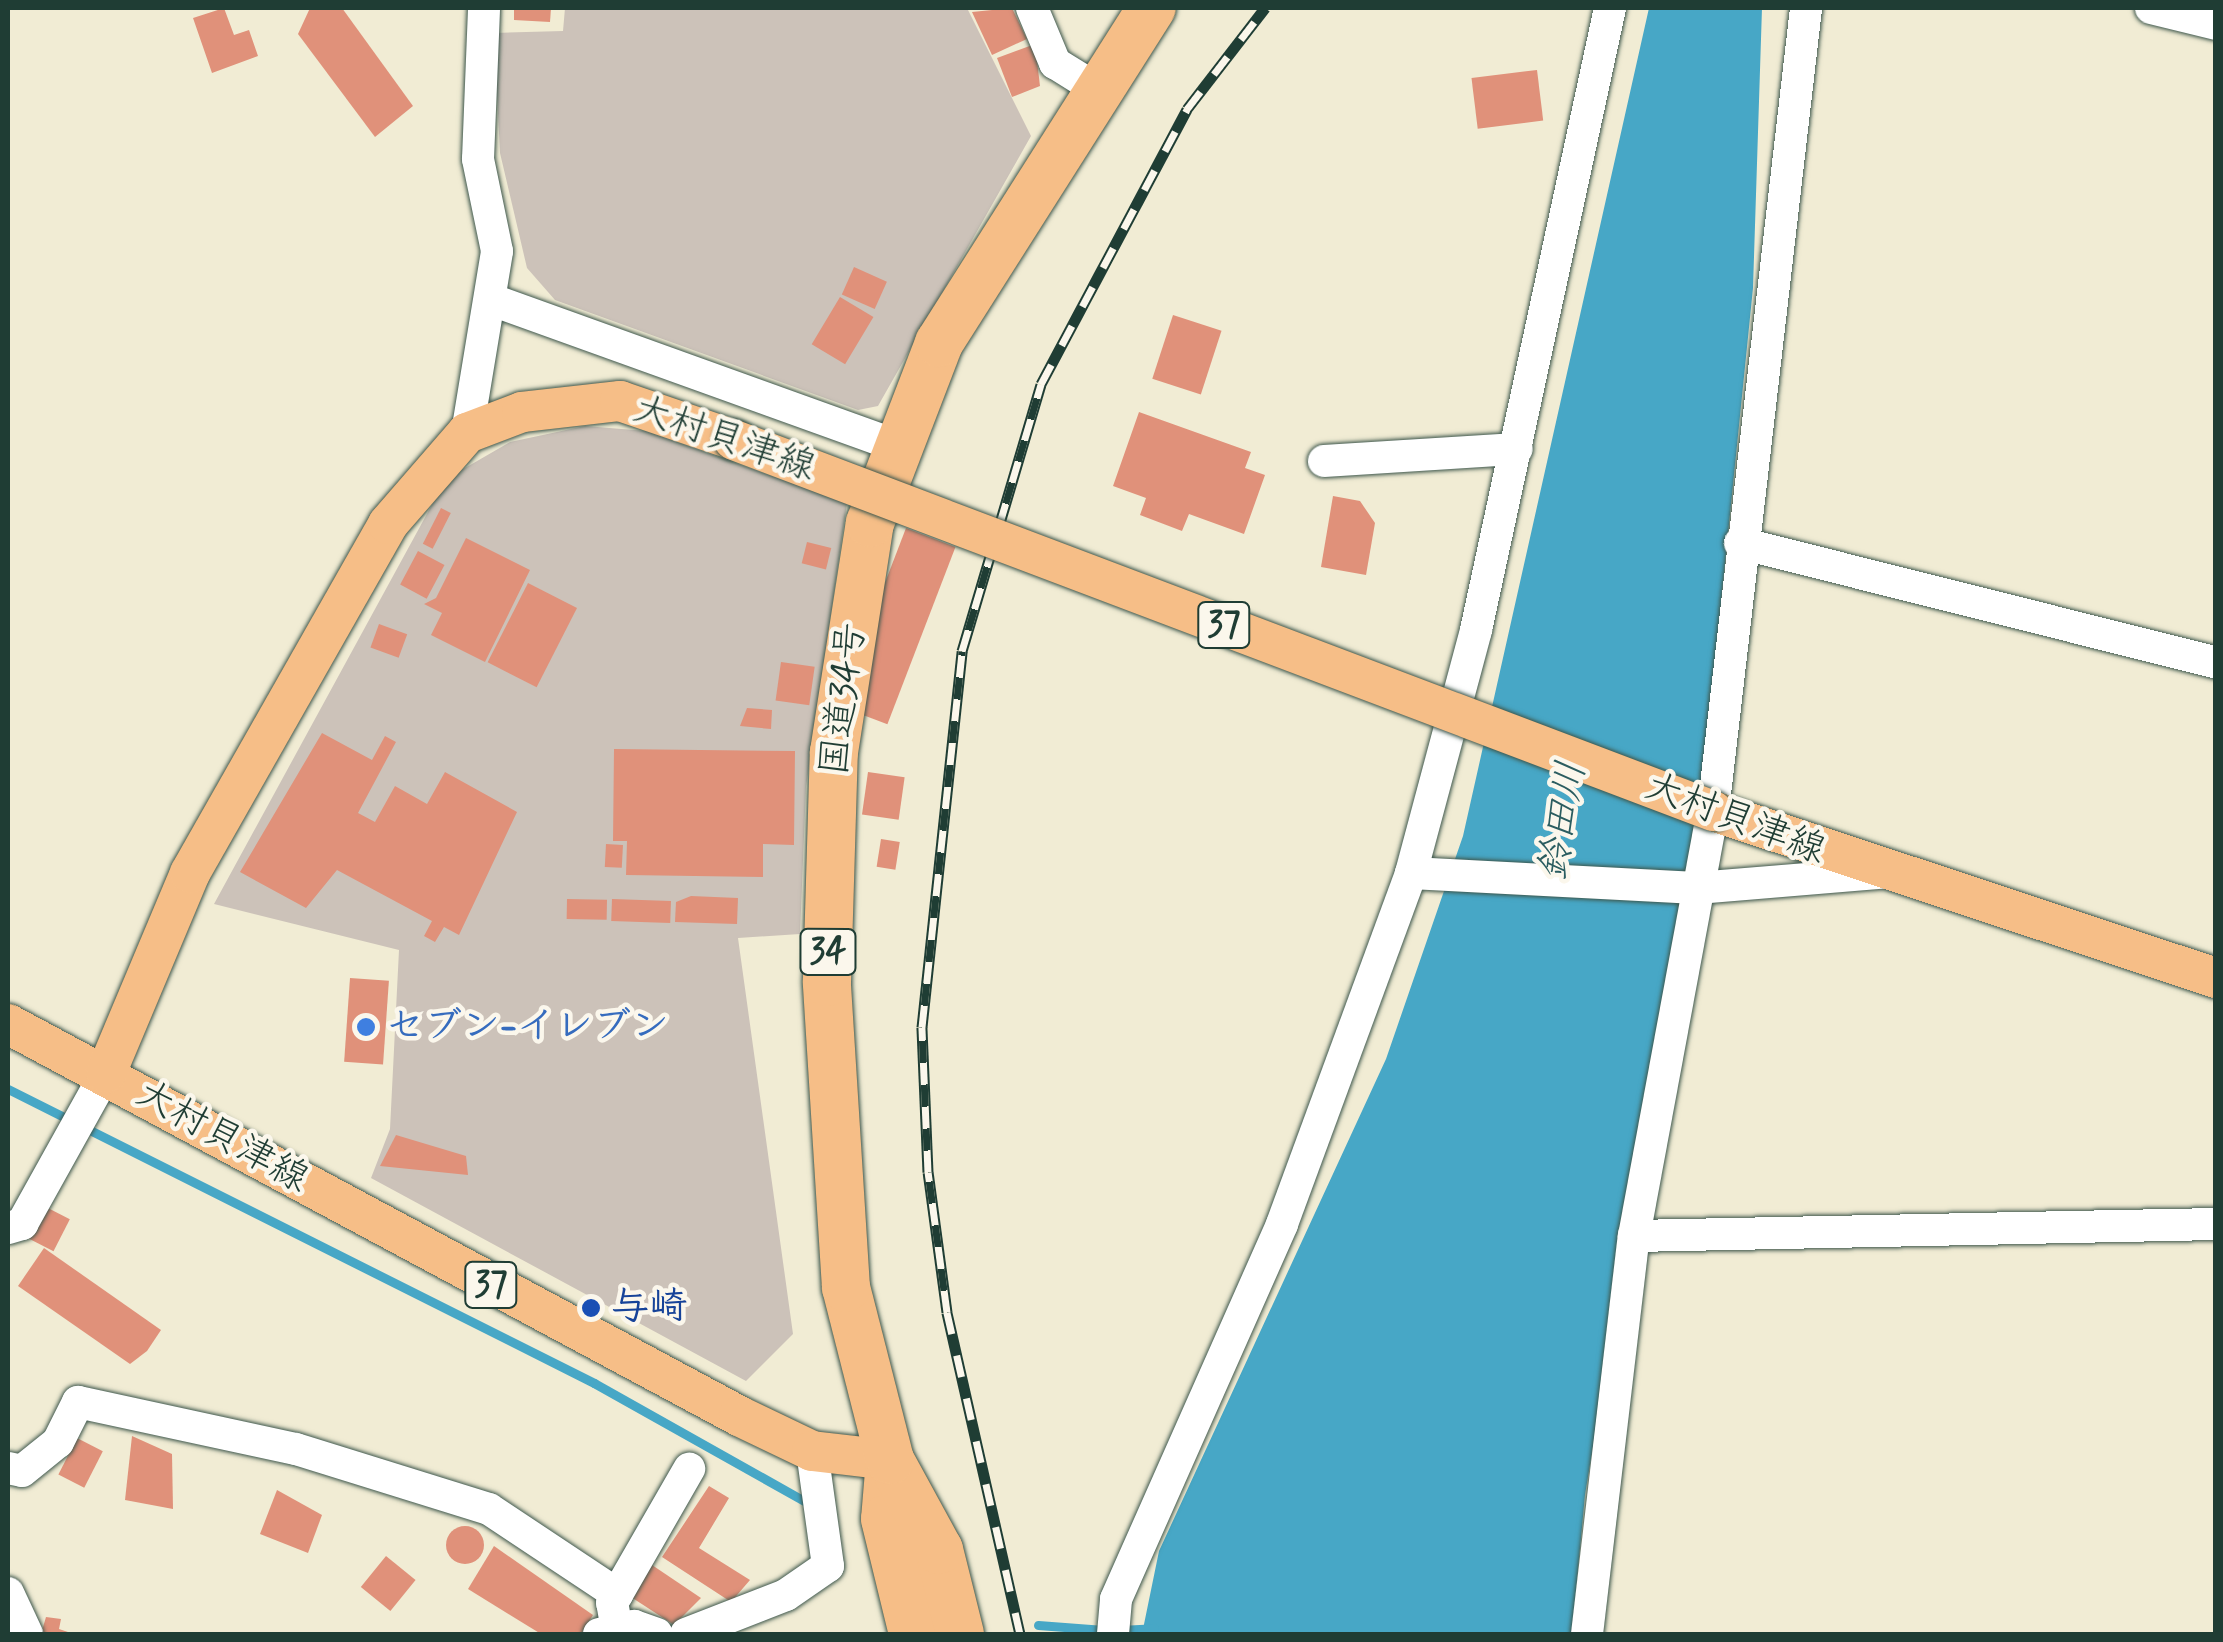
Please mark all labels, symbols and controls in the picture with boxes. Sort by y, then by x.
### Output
street label: 大村貝津線 [627,387,821,491]
road number: 37 [1196,595,1252,655]
street label: 国道34号 [812,620,876,778]
water label: 鈴田川 [1529,758,1597,884]
street label: 大村貝津線 [1638,764,1832,874]
road number: 34 [798,922,858,982]
place label: セブン-イレブン [386,1004,669,1050]
marker: セブン-イレブン [355,1016,377,1038]
street label: 大村貝津線 [128,1071,316,1203]
road number: 37 [464,1255,518,1315]
place label: 与崎 [611,1285,687,1331]
marker: 与崎 [580,1297,602,1319]

